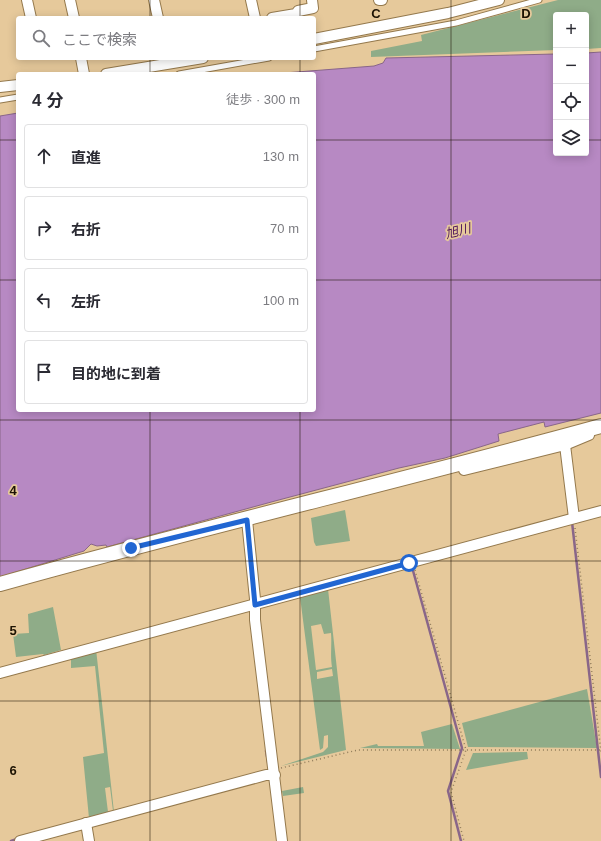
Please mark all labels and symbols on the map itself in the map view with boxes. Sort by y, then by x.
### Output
text: C [371,6,381,21]
text: D [521,6,531,21]
water label: 旭川 [444,220,474,241]
text: 4 [9,483,17,498]
route end [122,539,140,557]
route start [400,554,418,572]
text: 5 [9,623,17,638]
text: 6 [9,763,17,778]

